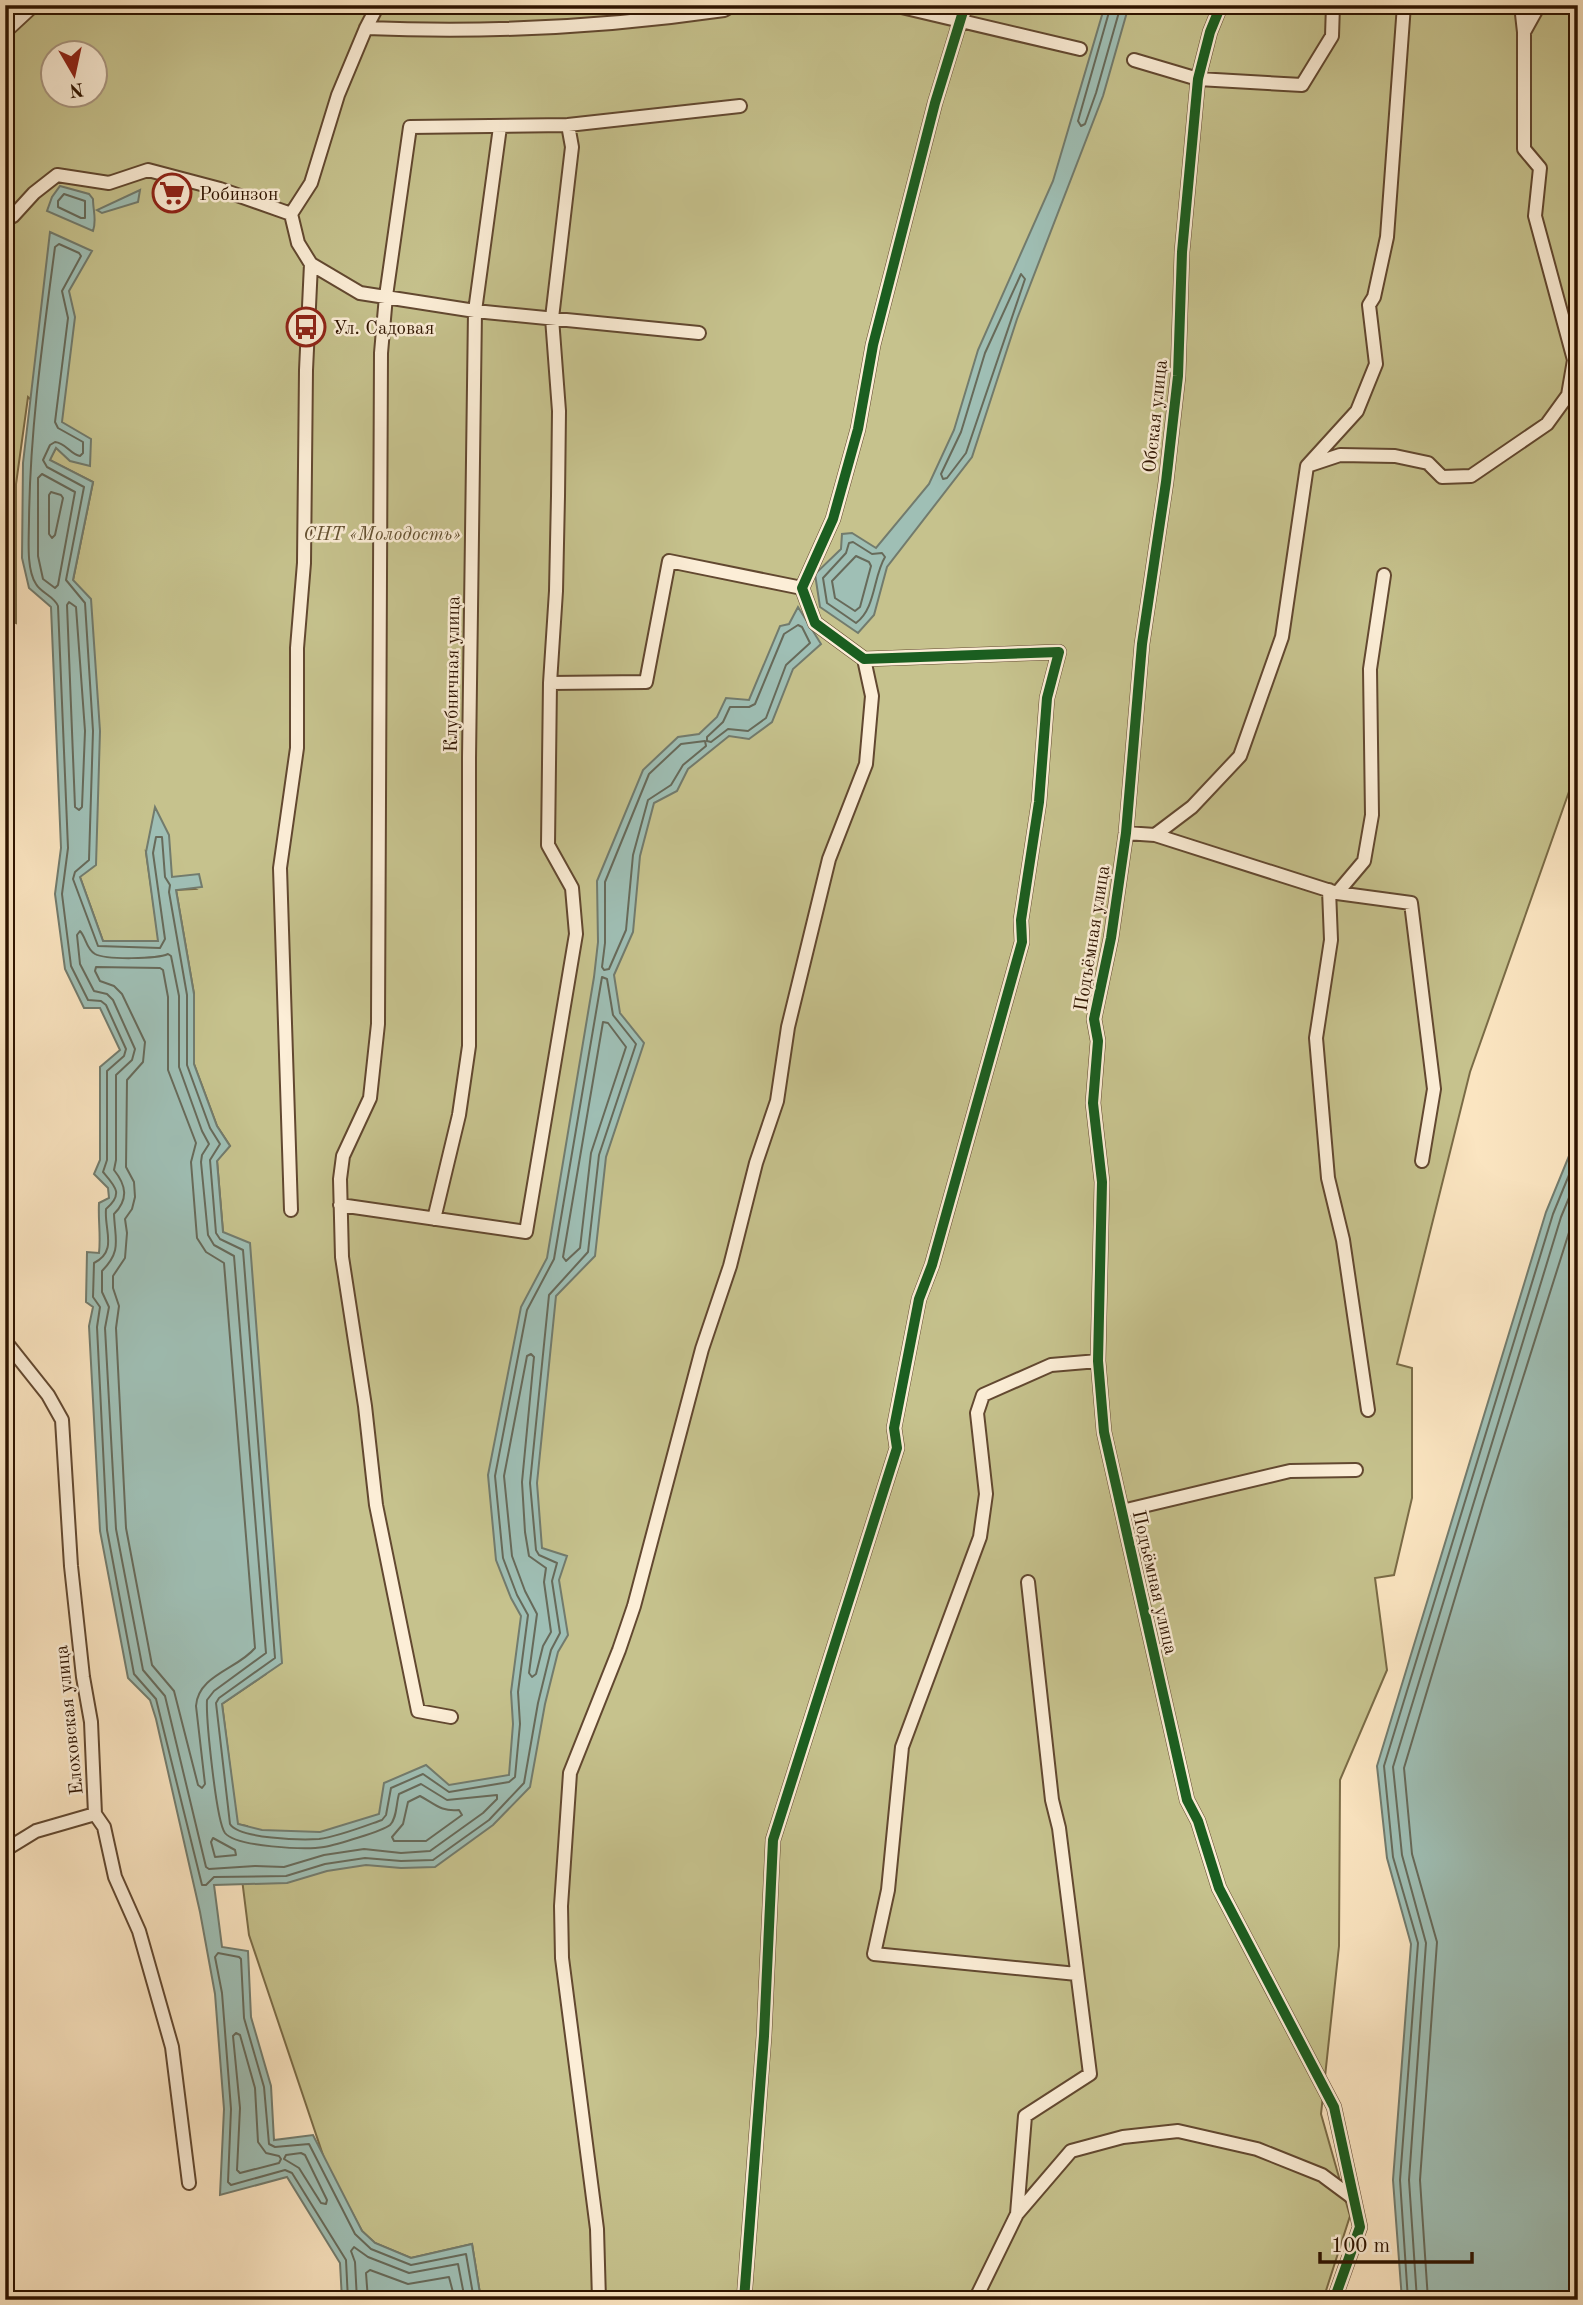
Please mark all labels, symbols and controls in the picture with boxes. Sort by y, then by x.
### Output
north arrow [38,38,108,108]
text: N [67,78,85,99]
supermarket icon: Робинзон [151,172,193,214]
place label: Робинзон [199,186,278,205]
bus stop icon: Ул. Садовая [285,306,327,348]
place label: Ул. Садовая [333,320,435,339]
street label: Обская улица [1141,358,1172,474]
park label: СНТ «Молодость» [303,526,461,545]
street label: Клубничная улица [443,595,464,753]
street label: Подъёмная улица [1073,863,1114,1013]
street label: Подъёмная улица [1128,1509,1180,1657]
street label: Елоховская улица [53,1643,88,1796]
scale bar [1320,2221,1473,2265]
text: 100 m [1331,2236,1390,2257]

